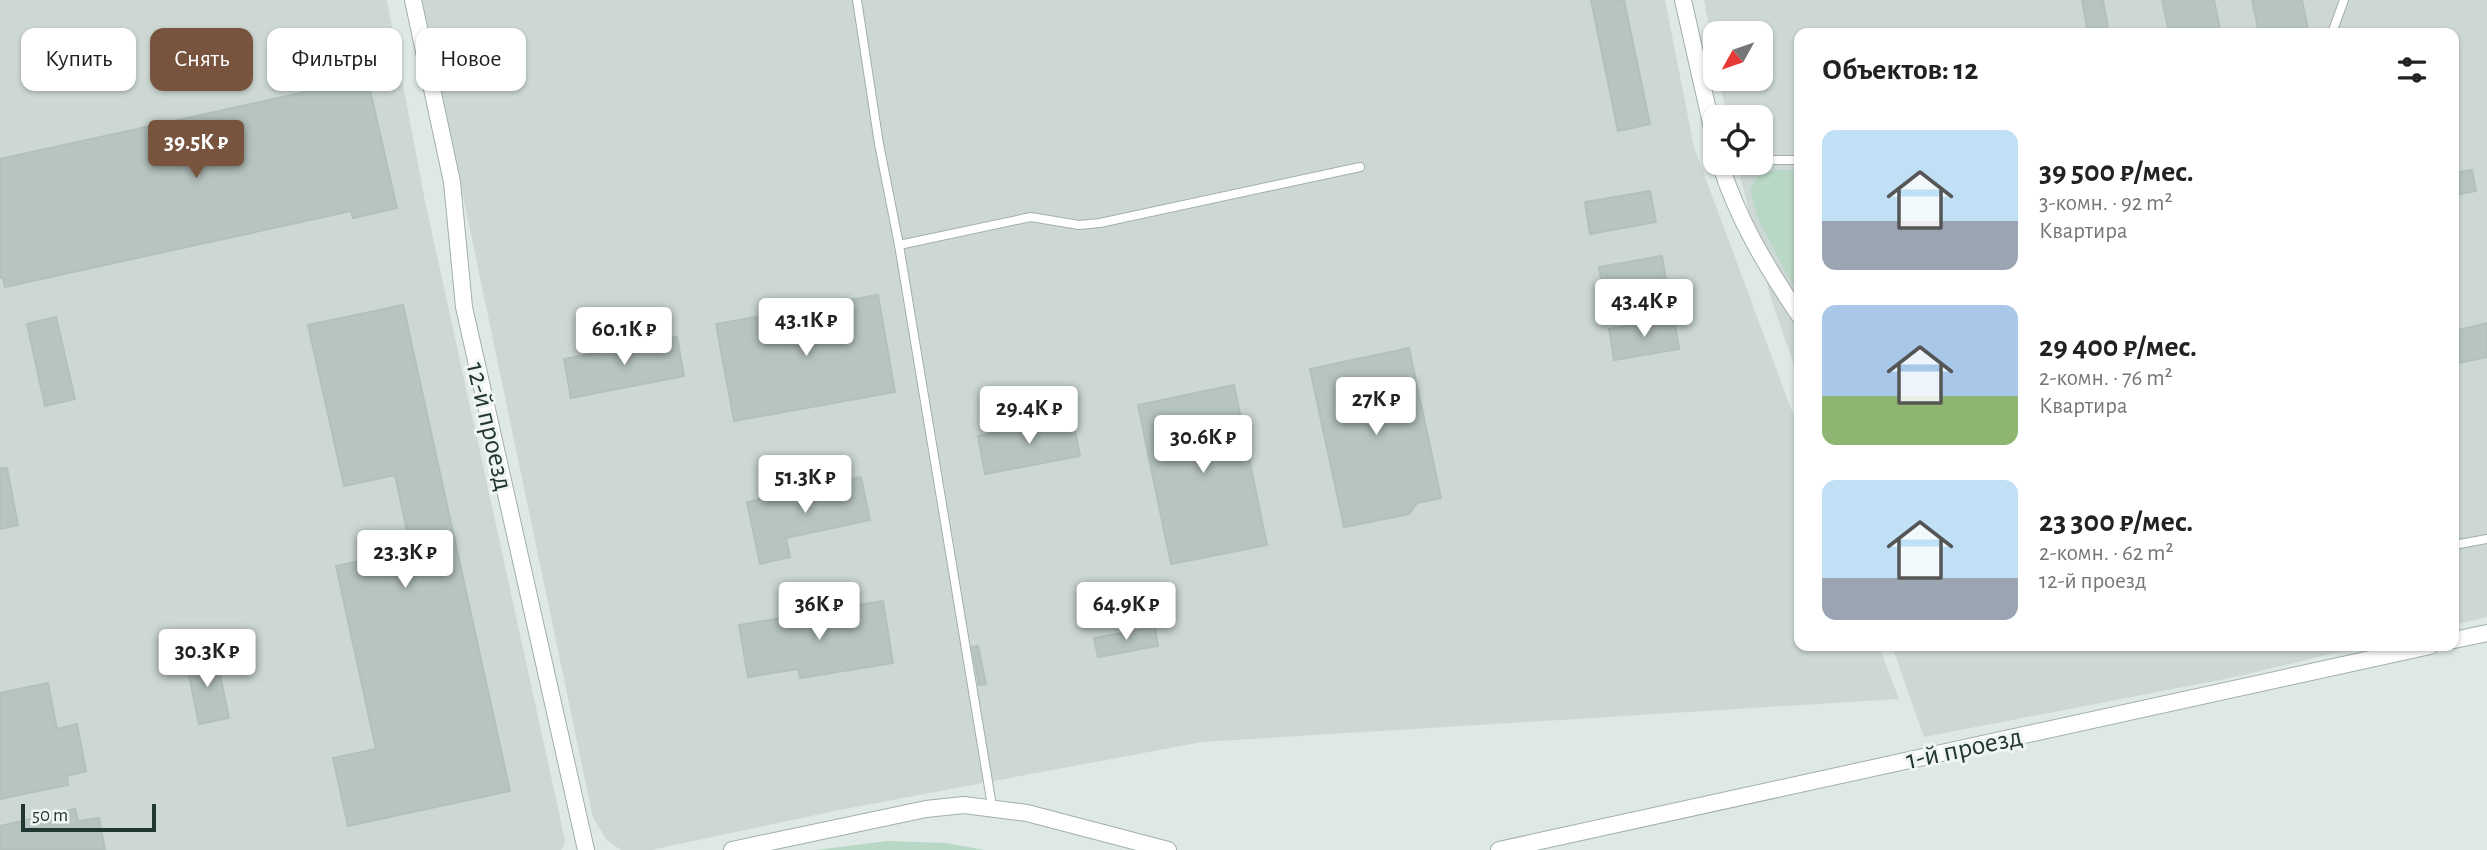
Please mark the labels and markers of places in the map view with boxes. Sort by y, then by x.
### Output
pin: 39.5K ₽ [131,120,261,180]
pin: 43.4K ₽ [1579,280,1709,339]
pin: 43.1K ₽ [741,298,871,358]
pin: 60.1K ₽ [559,308,689,367]
pin: 27K ₽ [1327,378,1425,437]
pin: 29.4K ₽ [964,386,1094,446]
pin: 30.6K ₽ [1138,416,1268,475]
pin: 51.3K ₽ [740,456,870,515]
pin: 23.3K ₽ [340,530,470,590]
pin: 36K ₽ [770,582,868,642]
pin: 64.9K ₽ [1061,582,1191,642]
pin: 30.3K ₽ [142,630,272,689]

